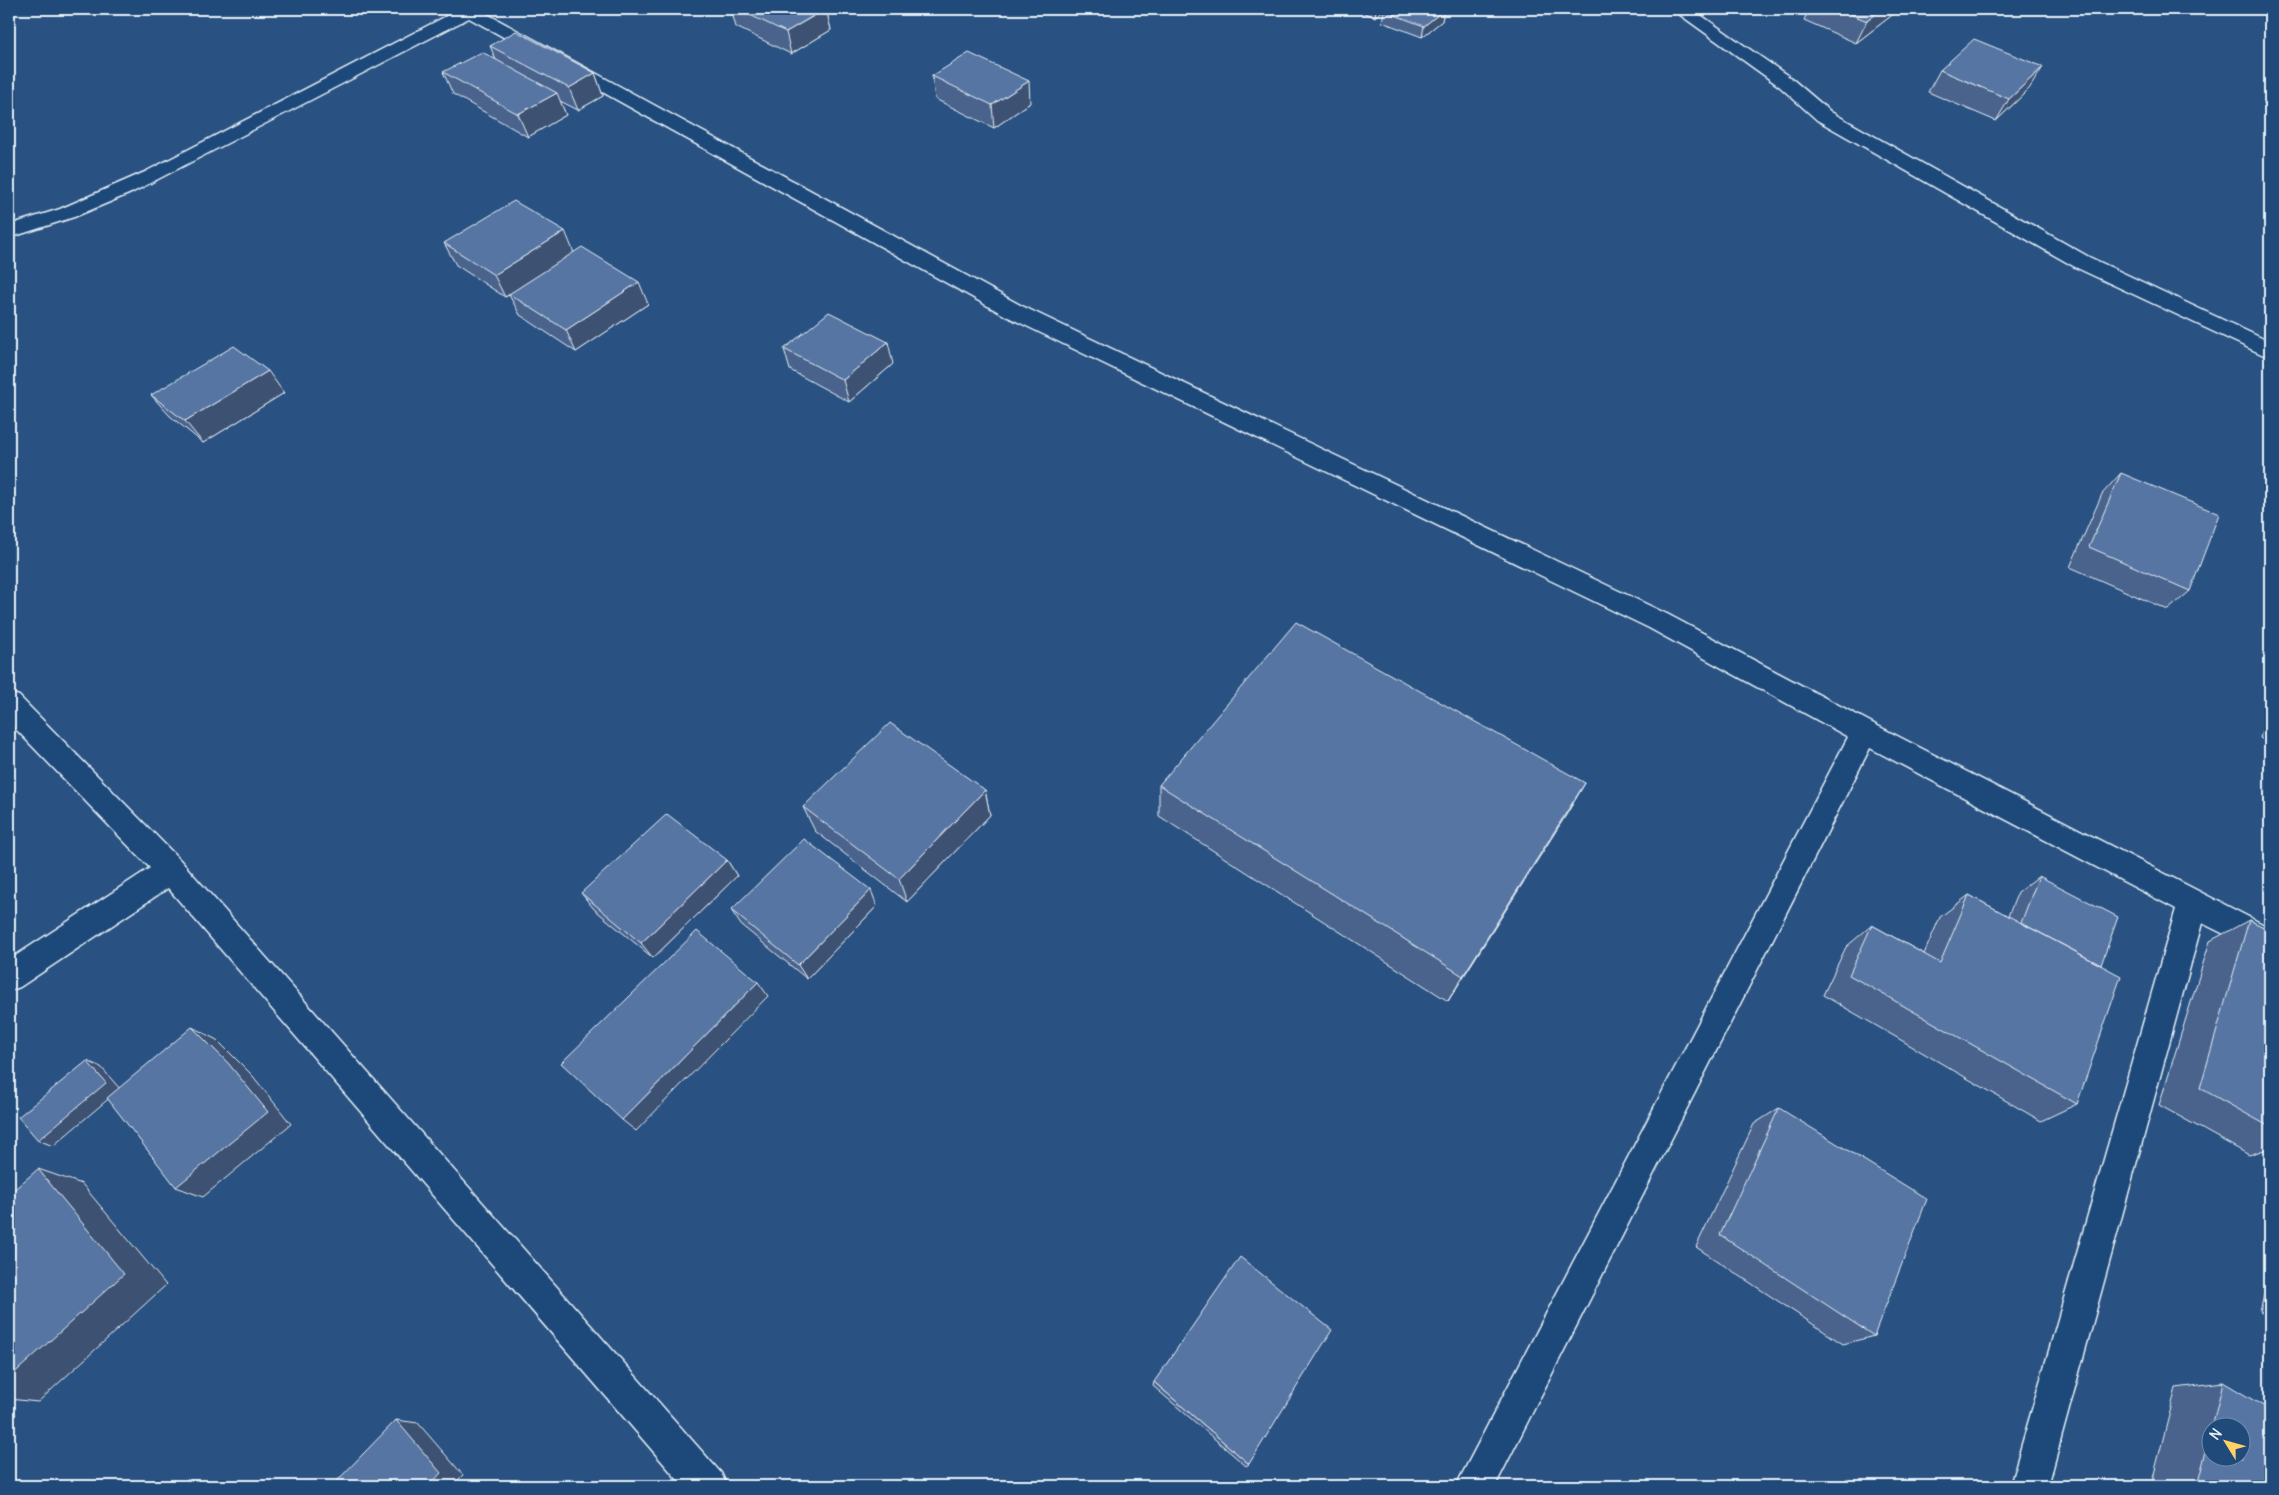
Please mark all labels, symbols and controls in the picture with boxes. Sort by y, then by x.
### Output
north arrow [2202,1418,2252,1468]
text: N [2206,1425,2226,1443]

